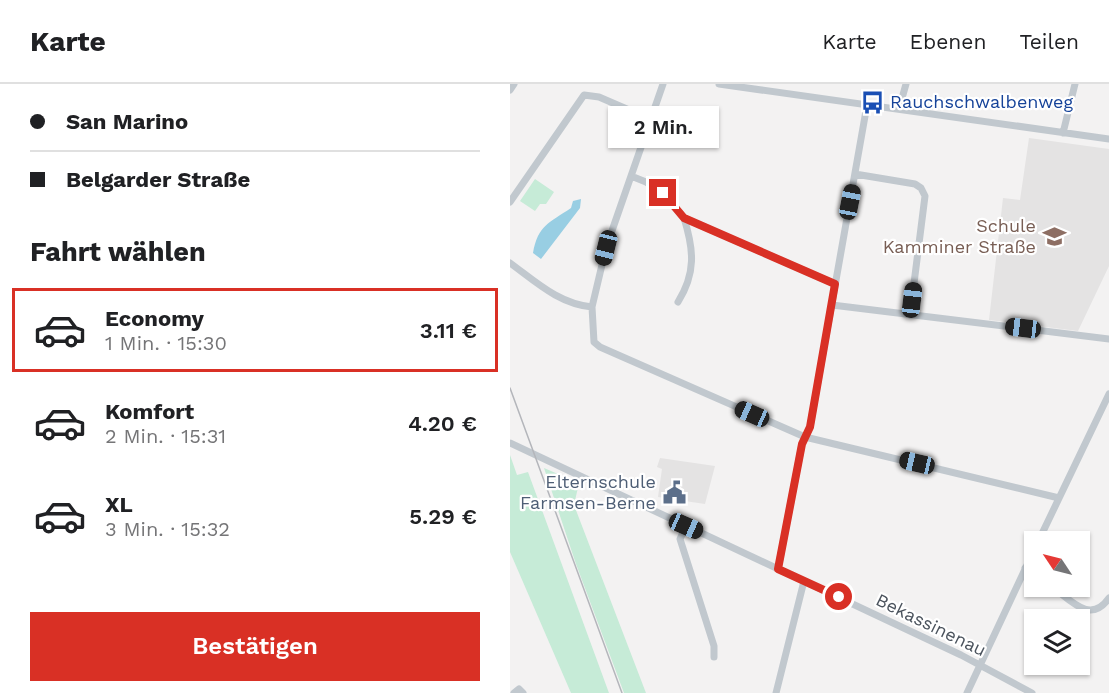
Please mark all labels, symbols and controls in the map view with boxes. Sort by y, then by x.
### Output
text: Karte [30,25,106,58]
text: Karte [822,29,877,54]
text: Ebenen [910,29,986,54]
text: Teilen [1019,29,1079,54]
bus stop icon: Rauchschwalbenweg [859,89,885,115]
place label: Rauchschwalbenweg [890,91,1073,112]
callout: 2 Min. [608,106,718,148]
text: San Marino [66,109,188,134]
text: 2 Min. [634,115,693,139]
text: Belgarder Straße [66,167,250,192]
route end [649,179,676,206]
car [838,183,862,221]
place label: Schule Kamminer Straße [883,215,1036,257]
school or university icon: Schule Kamminer Straße [1041,223,1067,249]
car [593,228,619,268]
text: Fahrt wählen [30,236,206,268]
car [901,281,923,319]
icon: car [33,303,87,357]
text: Economy [105,306,204,331]
car [1004,317,1042,339]
text: 3.11 € [420,318,477,343]
text: 1 Min. · 15:30 [105,331,227,355]
icon: car [33,396,87,450]
car [732,398,772,430]
text: Komfort [105,399,194,424]
text: 4.20 € [408,411,477,436]
text: 2 Min. · 15:31 [105,424,226,448]
car [897,450,937,476]
place label: Elternschule Farmsen-Berne [520,471,656,513]
public building icon: Elternschule Farmsen-Berne [661,479,687,505]
icon: car [33,489,87,543]
text: XL [105,492,133,517]
text: 5.29 € [409,504,477,529]
car [666,510,706,542]
text: 3 Min. · 15:32 [105,517,230,541]
north arrow [1024,531,1090,597]
map controls [1024,531,1090,675]
route start [825,583,852,610]
street label: Bekassinenau [873,589,990,660]
button: layers [1024,609,1090,675]
button: Bestätigen [30,612,480,681]

